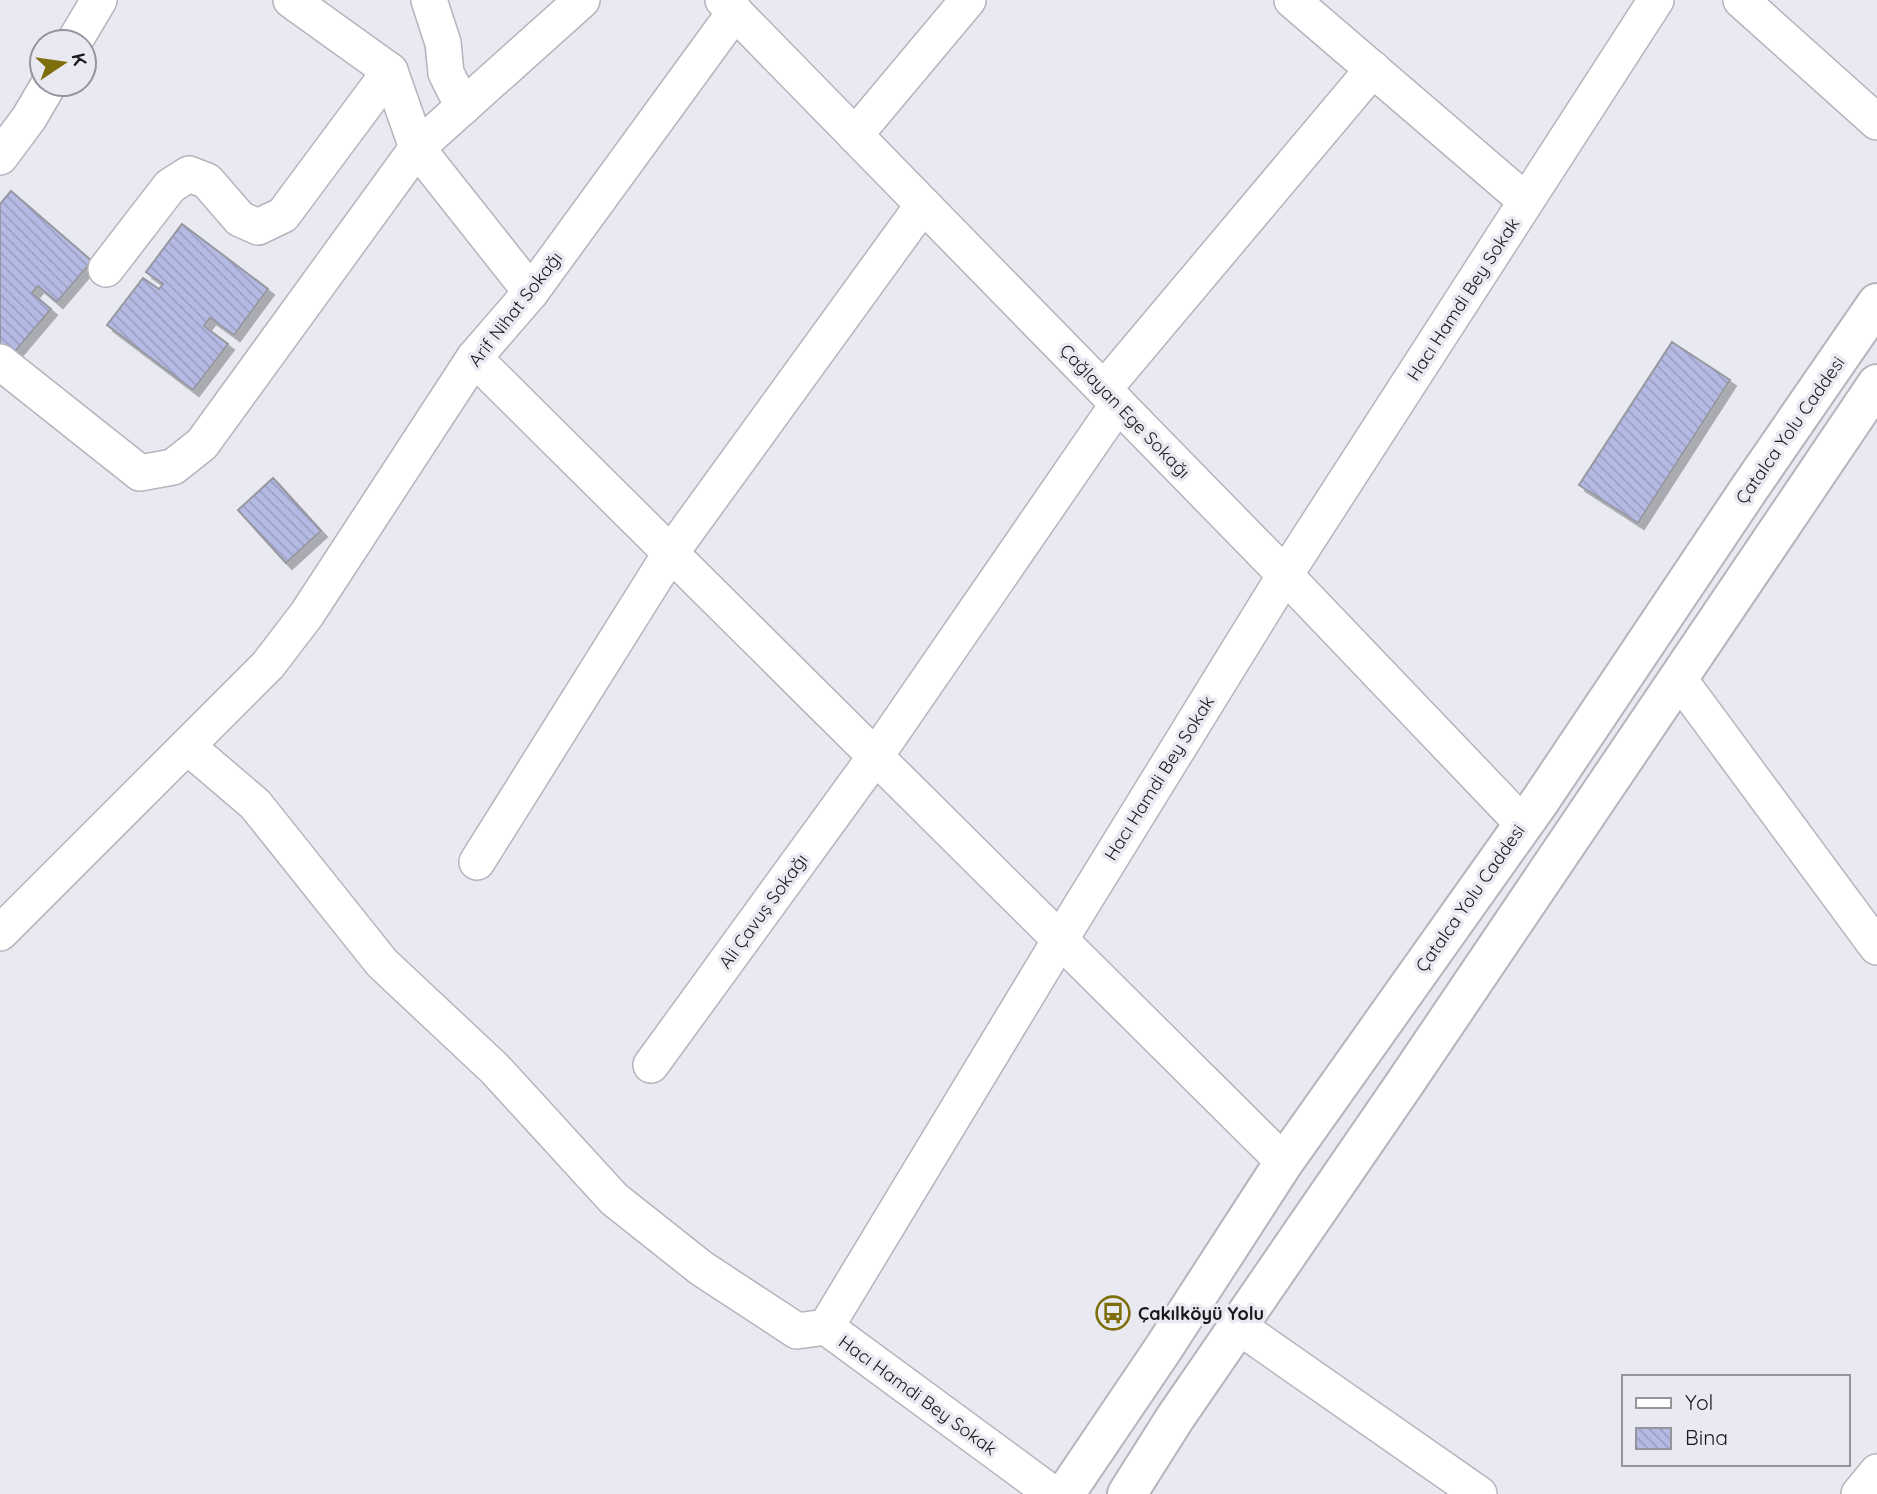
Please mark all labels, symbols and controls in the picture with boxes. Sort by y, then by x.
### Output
north arrow [28,28,98,98]
text: K [66,50,93,68]
street label: Hacı Hamdi Bey Sokak [1402,213,1524,385]
street label: Arif Nihat Sokağı [463,247,567,371]
street label: Çağlayan Ege Sokağı [1055,339,1195,483]
street label: Çatalca Yolu Caddesi [1730,352,1850,508]
street label: Hacı Hamdi Bey Sokak [1099,691,1219,865]
street label: Çatalca Yolu Caddesi [1410,820,1530,976]
street label: Ali Çavuş Sokağı [714,849,812,973]
bus stop icon: Çakılköyü Yolu [1094,1294,1132,1332]
place label: Çakılköyü Yolu [1138,1302,1264,1325]
street label: Hacı Hamdi Bey Sokak [834,1330,1002,1460]
legend [1622,1375,1849,1466]
text: Yol [1685,1389,1713,1415]
text: Bina [1685,1424,1728,1450]

